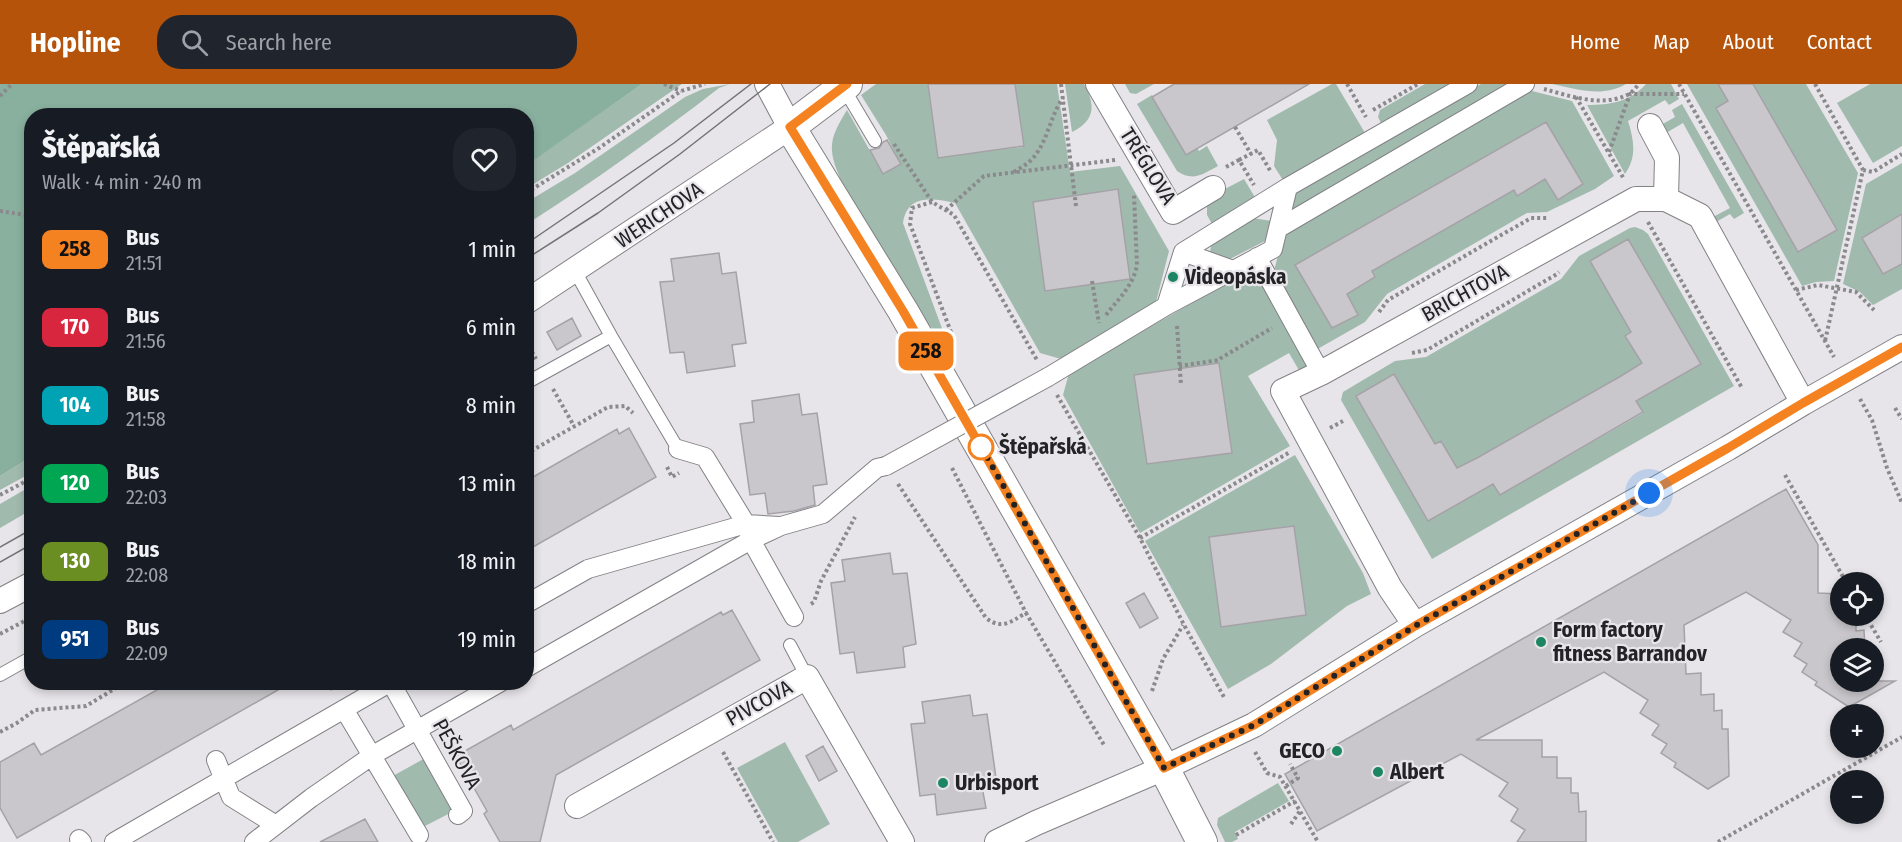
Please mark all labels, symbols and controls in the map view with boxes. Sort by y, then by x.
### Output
search box [157,15,577,69]
text: Hopline [30,26,121,59]
icon: search [178,26,211,59]
text: Search here [226,29,332,56]
text: Home [1570,29,1620,55]
text: Map [1653,29,1690,55]
text: About [1723,29,1774,55]
text: Contact [1807,29,1872,55]
street label: TRÉGLOVA [1114,123,1182,209]
button: heart [453,128,516,191]
text: Štěpařská [42,131,160,164]
text: Walk · 4 min · 240 m [42,170,202,194]
street label: WERICHOVA [610,176,708,254]
text: Bus [126,224,159,251]
text: 258 [59,236,91,262]
text: 1 min [468,236,516,263]
text: 21:51 [126,251,163,275]
street label: BRICHTOVA [1417,259,1513,327]
place label: Videopáska [1184,264,1286,290]
marker: Videopáska [1166,270,1180,284]
text: Bus [126,302,159,329]
text: 170 [60,314,90,340]
text: 6 min [466,314,516,341]
text: 21:56 [126,329,166,353]
line badge: 258 [892,332,960,370]
text: 258 [910,338,942,364]
text: Bus [126,380,159,407]
text: 104 [59,392,91,418]
text: 8 min [466,392,516,419]
text: 21:58 [126,407,166,431]
place label: Štěpařská [999,432,1087,460]
marker: Štěpařská [968,434,994,460]
text: Bus [126,458,159,485]
text: 120 [60,470,90,496]
text: 13 min [458,470,516,497]
your location [1634,478,1664,508]
text: 22:03 [126,485,167,509]
text: Bus [126,536,159,563]
text: 130 [60,548,90,574]
text: 18 min [457,548,516,575]
text: 22:08 [126,563,168,587]
map controls [1830,572,1884,824]
button: locate [1830,572,1884,626]
text: Bus [126,614,159,641]
place label: Form factory fitness Barrandov [1553,617,1707,667]
text: 951 [61,626,89,652]
text: 19 min [458,626,516,653]
marker: Form factory fitness Barrandov [1534,635,1548,649]
button: layers [1830,638,1884,692]
text: 22:09 [126,641,168,665]
street label: PIVCOVA [721,674,797,732]
button: + [1830,704,1884,758]
street label: PEŠKOVA [427,714,487,794]
place label: GECO [1279,738,1325,764]
marker: GECO [1330,744,1344,758]
place label: Albert [1389,759,1445,785]
marker: Albert [1371,765,1385,779]
place label: Urbisport [955,770,1039,796]
button: − [1830,770,1884,824]
marker: Urbisport [936,776,950,790]

